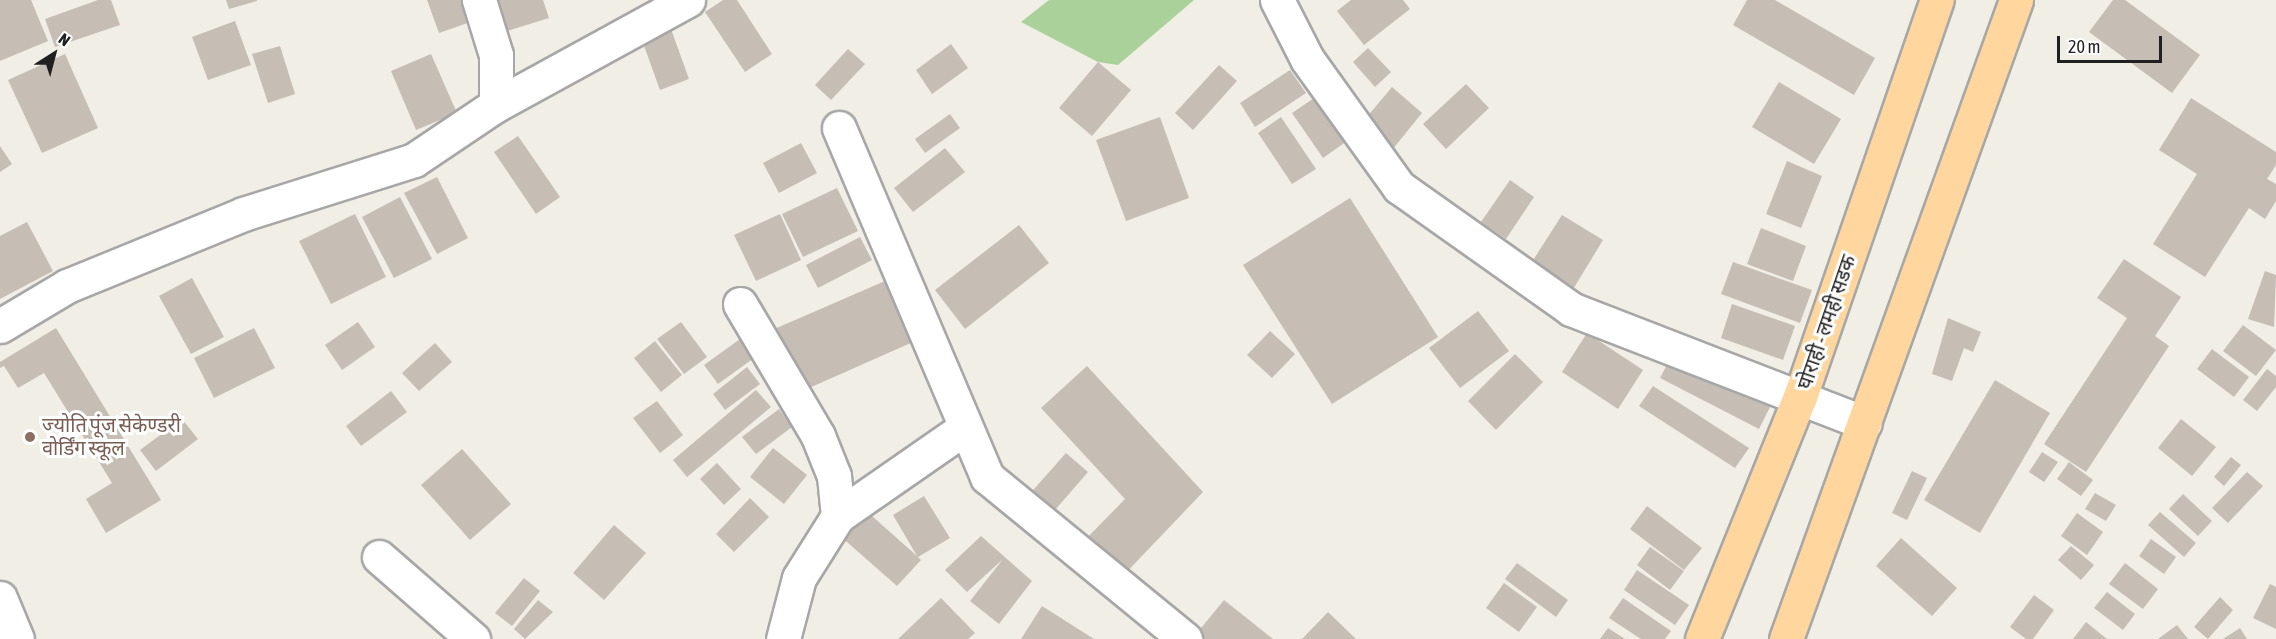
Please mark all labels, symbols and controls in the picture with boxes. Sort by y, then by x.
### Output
north arrow [24,24,84,84]
scale bar [2060,24,2165,62]
text: N [55,29,74,49]
text: 20 m [2068,36,2100,57]
street label: घोराही - लमही सडक [1792,252,1860,392]
place label: ज्योति पूंज सेकेण्डरी वोर्डिंग स्कूल [42,413,181,460]
marker: ज्योति पूंज सेकेण्डरी वोर्डिंग स्कूल [23,430,37,444]

